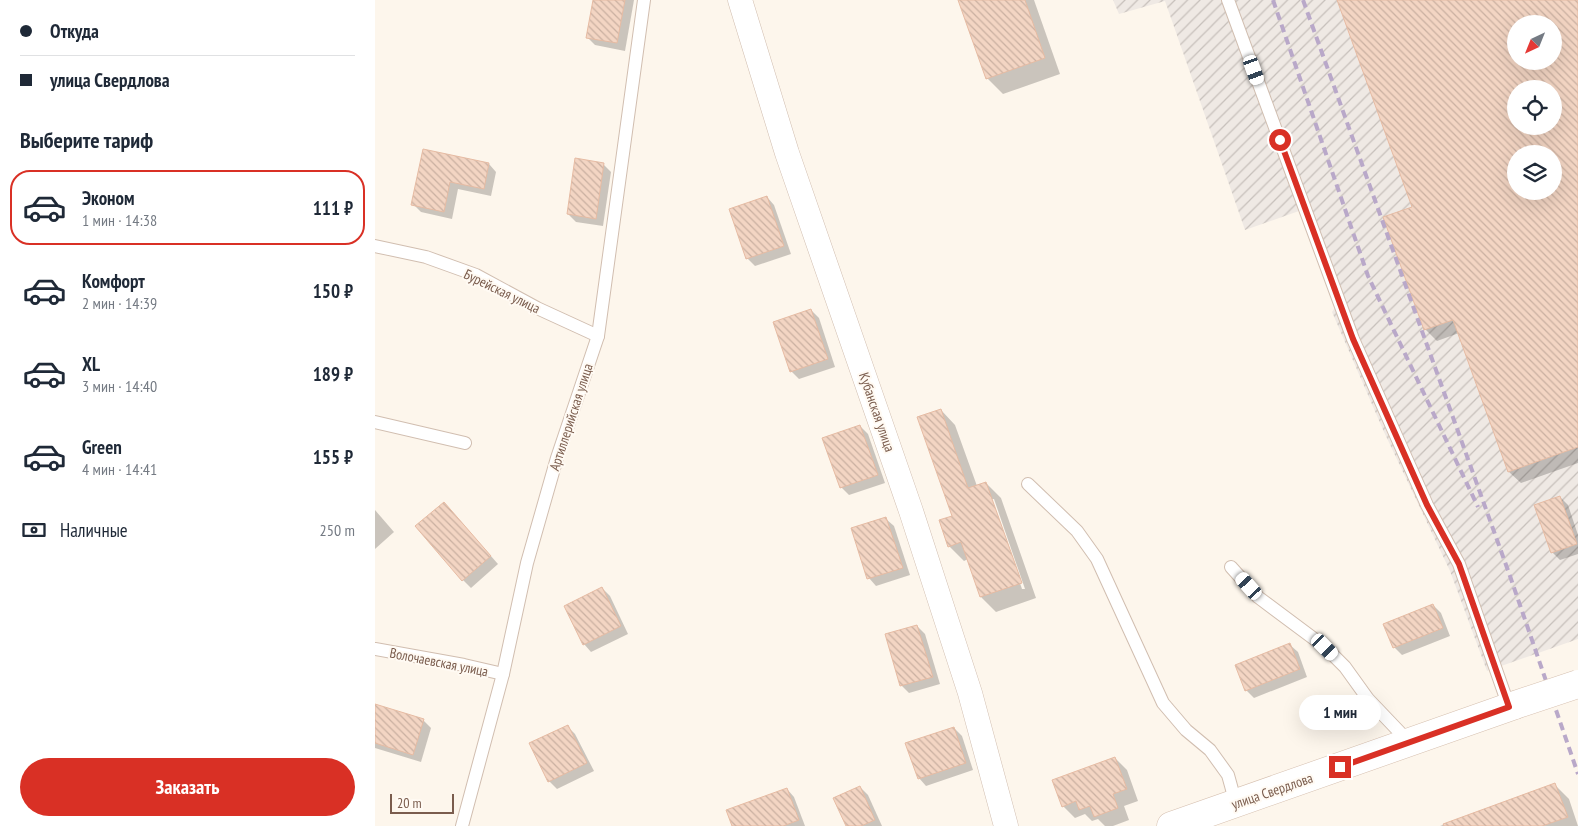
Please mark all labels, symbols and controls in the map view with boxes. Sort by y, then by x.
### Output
north arrow [1507,15,1563,70]
map controls [1507,15,1562,200]
text: Откуда [50,19,99,43]
car [1241,53,1266,87]
text: улица Свердлова [50,68,170,92]
button: locate [1507,80,1562,135]
text: Выберите тариф [20,126,153,154]
route start [1269,129,1291,151]
button: layers [1507,145,1562,200]
icon: car [22,185,67,230]
text: Эконом [82,186,135,210]
text: 111 ₽ [313,196,353,220]
text: 1 мин · 14:38 [82,210,157,230]
street label: Бурейская улица [461,265,543,317]
icon: car [22,268,67,313]
text: Комфорт [82,269,145,293]
text: 150 ₽ [313,279,353,303]
text: 2 мин · 14:39 [82,293,157,313]
icon: car [22,351,67,396]
text: XL [82,352,100,376]
street label: Артиллерийская улица [545,361,597,473]
text: 189 ₽ [313,362,353,386]
street label: Кубанская улица [855,370,899,454]
text: 3 мин · 14:40 [82,376,157,396]
icon: car [22,434,67,479]
text: Green [82,435,122,459]
text: 155 ₽ [313,445,353,469]
text: 4 мин · 14:41 [82,459,157,479]
icon: cash [20,516,48,544]
text: Наличные [60,518,128,542]
text: 250 m [320,520,355,540]
car [1233,570,1264,602]
car [1309,631,1340,663]
street label: Волочаевская улица [388,644,490,680]
callout: 1 мин [1299,694,1381,730]
text: 1 мин [1323,702,1357,722]
route end [1329,756,1351,778]
button: Заказать [20,758,355,816]
street label: улица Свердлова [1229,769,1315,813]
scale bar [390,791,454,814]
text: 20 m [397,794,422,812]

